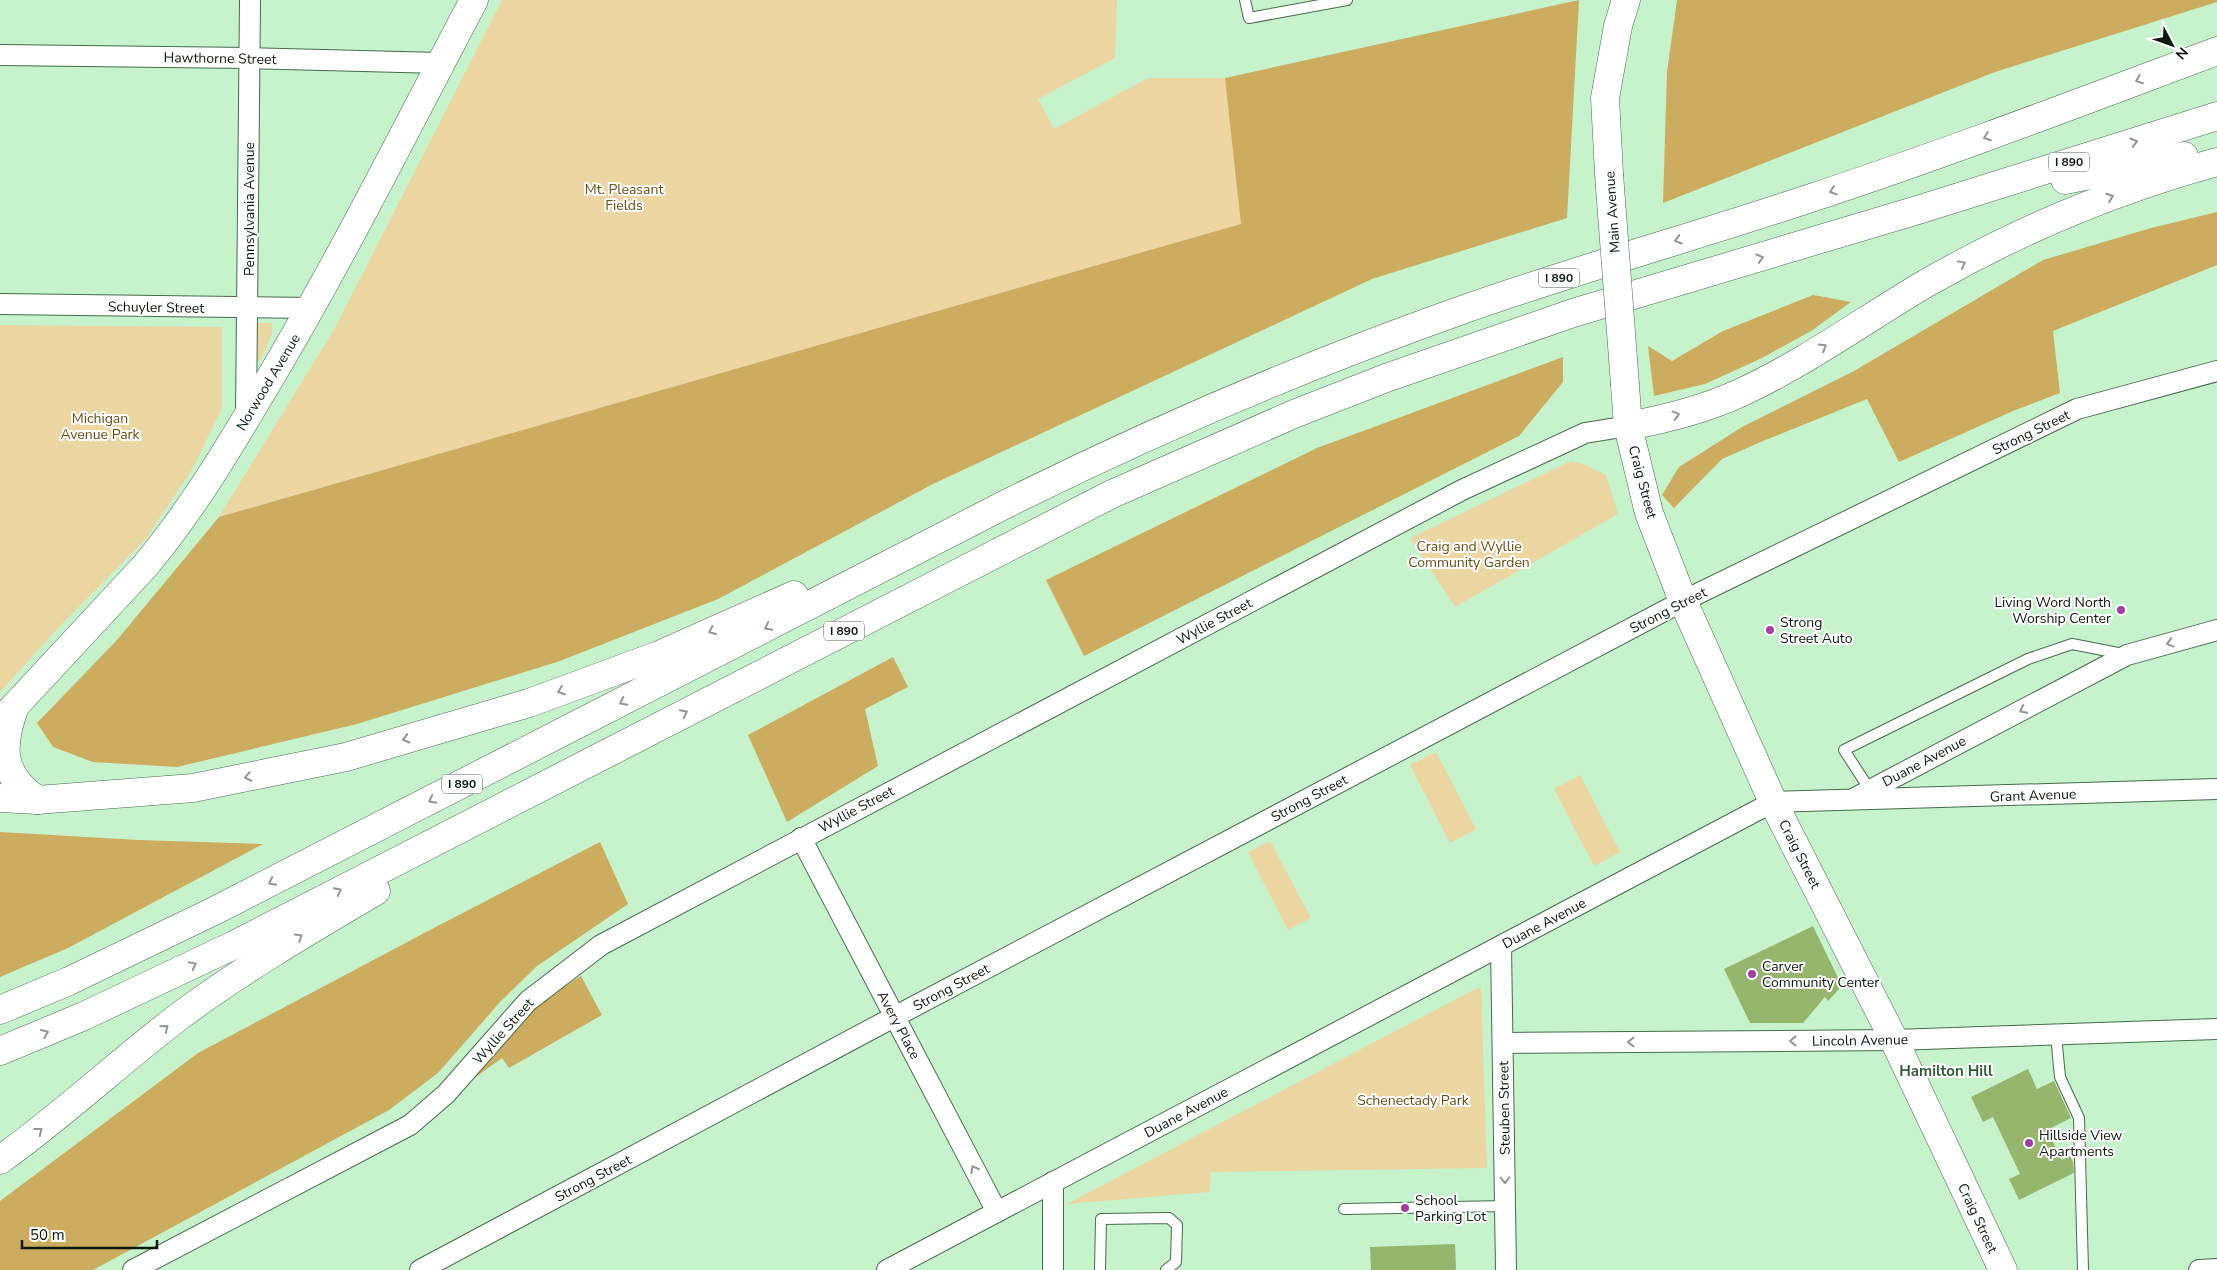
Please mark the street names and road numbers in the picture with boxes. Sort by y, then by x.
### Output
street label: Hawthorne Street [163,48,277,69]
street label: Pennsylvania Avenue [240,142,259,276]
road number: I 890 [2049,152,2089,172]
street label: Main Avenue [1600,170,1625,253]
road number: I 890 [1539,268,1579,288]
street label: Schuyler Street [108,297,204,318]
street label: Norwood Avenue [232,330,305,434]
street label: Strong Street [1989,405,2073,459]
street label: Craig Street [1624,443,1661,521]
street label: Strong Street [1626,583,1710,638]
street label: Wyllie Street [1173,594,1255,649]
road number: I 890 [824,622,864,640]
street label: Duane Avenue [1879,731,1969,791]
street label: Strong Street [1268,770,1351,827]
road number: I 890 [442,774,482,794]
street label: Wyllie Street [815,782,897,837]
street label: Grant Avenue [1989,784,2077,807]
street label: Craig Street [1774,816,1825,892]
street label: Duane Avenue [1499,893,1589,953]
street label: Strong Street [910,959,993,1016]
street label: Avery Place [873,988,925,1063]
street label: Wyllie Street [469,994,538,1069]
street label: Lincoln Avenue [1812,1030,1908,1051]
street label: Steuben Street [1494,1061,1515,1155]
street label: Duane Avenue [1141,1082,1231,1142]
street label: Strong Street [552,1150,635,1207]
street label: Craig Street [1953,1180,2002,1256]

